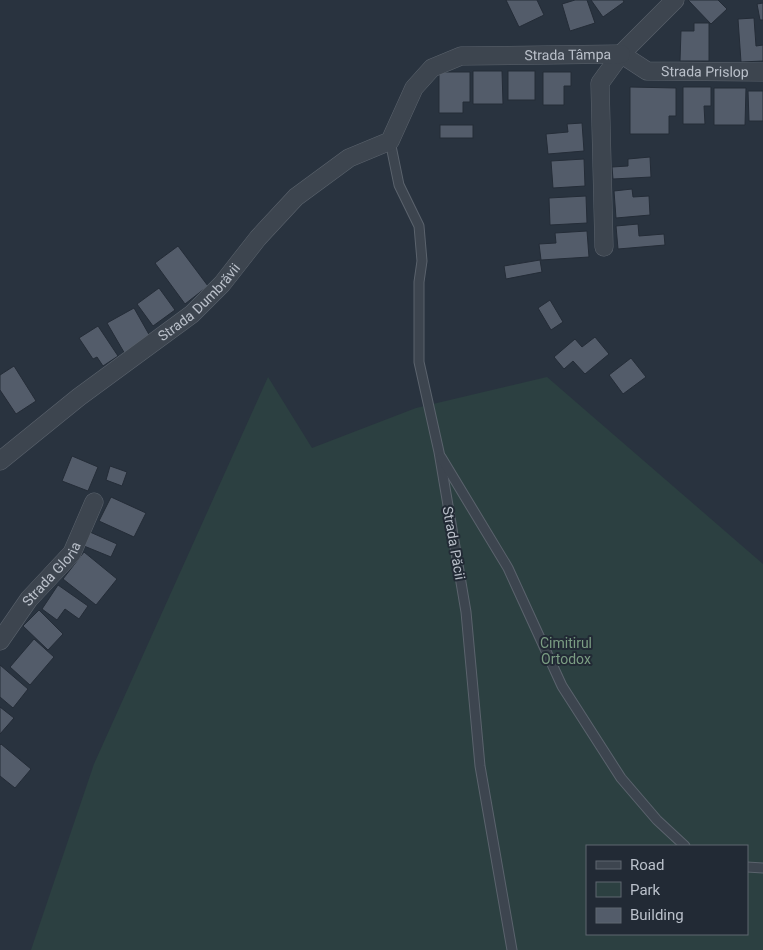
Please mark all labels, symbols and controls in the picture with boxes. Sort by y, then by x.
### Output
street label: Strada Tâmpa [524,46,611,63]
street label: Strada Prislop [661,63,749,80]
street label: Strada Dumbrăvii [155,260,243,344]
street label: Strada Păcii [440,505,468,581]
street label: Strada Gloria [19,539,84,609]
park label: Cimitirul Ortodox [540,635,592,667]
legend [586,845,748,935]
text: Road [630,856,664,874]
text: Park [630,881,661,899]
text: Building [630,906,684,924]

